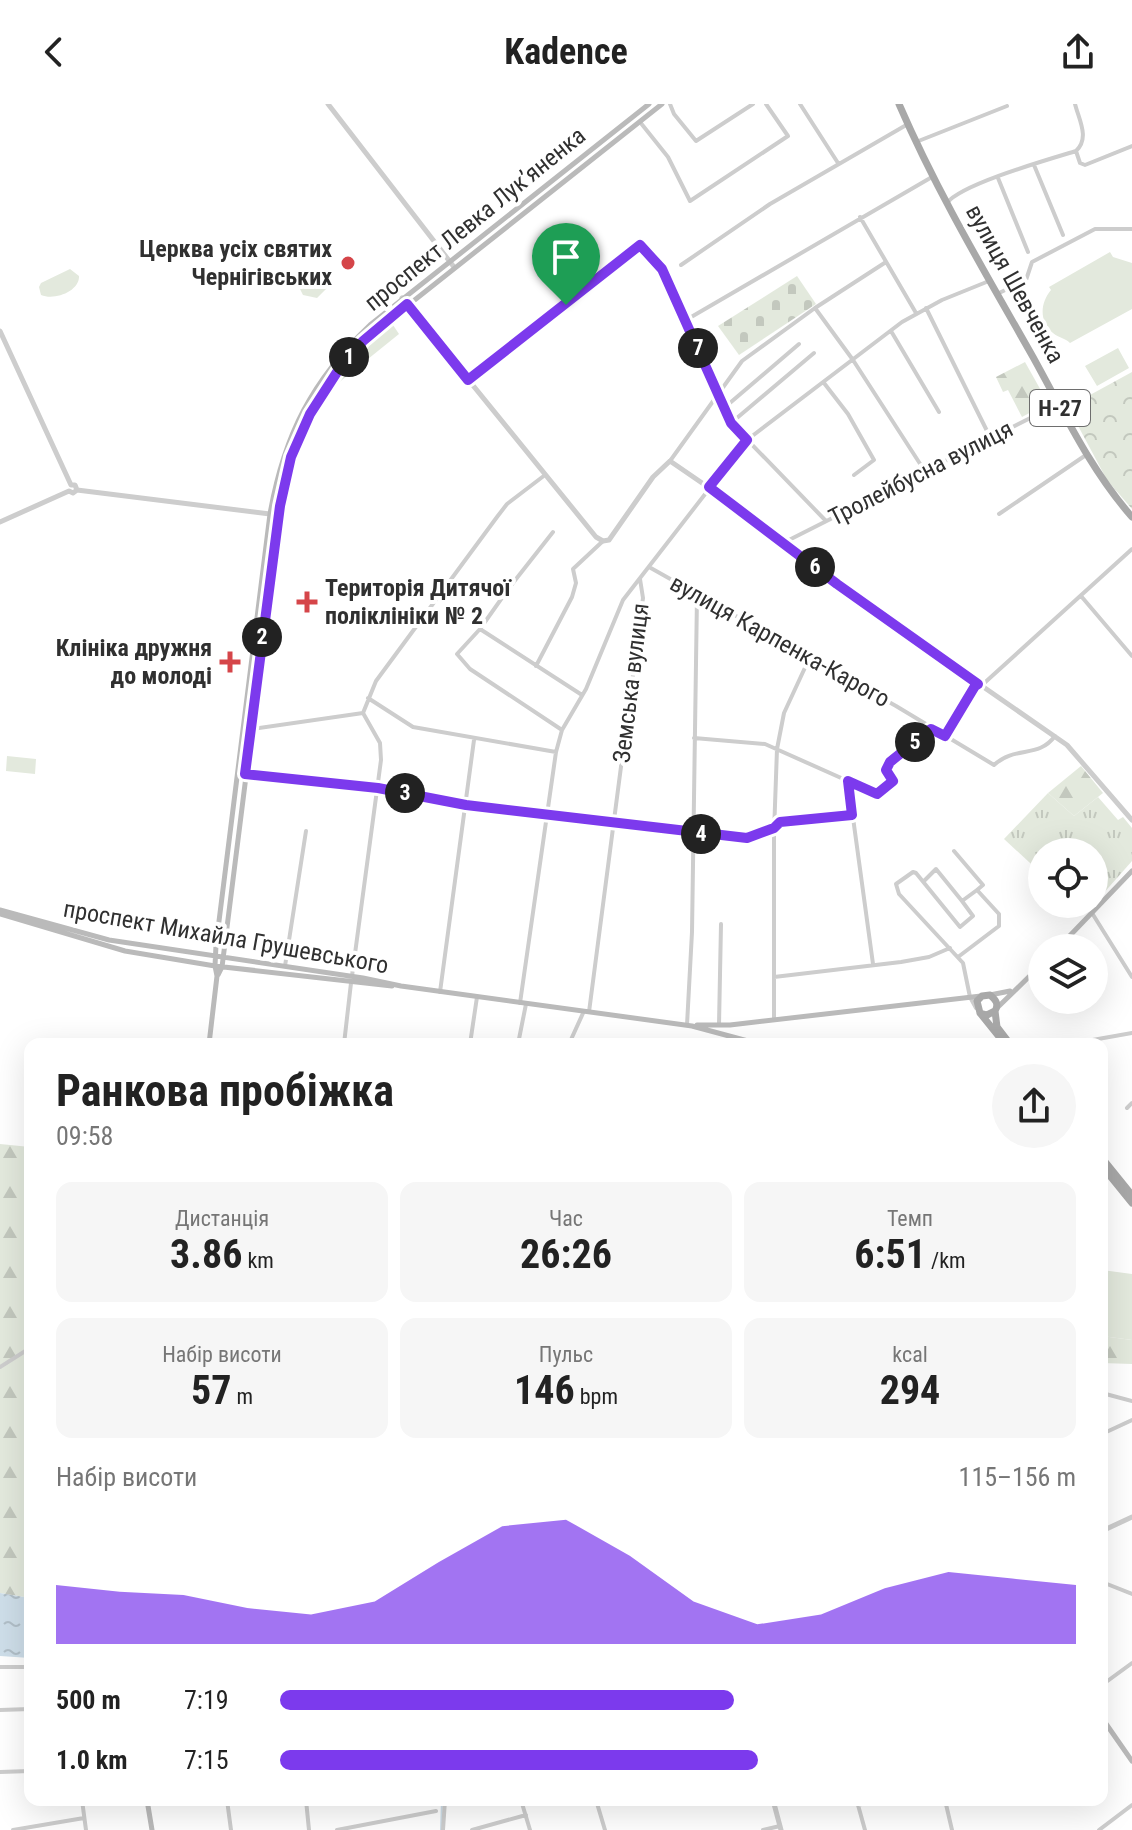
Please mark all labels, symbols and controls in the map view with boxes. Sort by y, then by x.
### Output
icon: back [32,30,76,74]
icon: share [1056,30,1100,74]
text: Kadence [504,31,628,73]
street label: проспект Левка Лукʼяненка [359,121,591,317]
street label: вулиця Шевченка [960,200,1070,368]
pin [532,223,600,305]
place label: Церква усіх святих Чернігівських [139,235,332,291]
icon: arrive [544,235,588,279]
marker: Церква усіх святих Чернігівських [339,254,357,272]
pin: 7 [678,328,718,368]
text: 7 [692,335,704,360]
pin: 1 [329,337,369,377]
text: 1 [343,344,355,369]
road number: Н-27 [1030,390,1090,426]
street label: Тролейбусна вулиця [824,415,1018,531]
pin: 6 [795,547,835,587]
text: 6 [809,554,821,579]
street label: вулиця Карпенка-Карого [665,569,895,713]
place label: Територія Дитячої поліклініки № 2 [325,574,512,630]
marker: Територія Дитячої поліклініки № 2 [296,591,318,613]
street label: Земська вулиця [607,602,655,764]
pin: 2 [242,617,282,657]
text: 2 [256,624,268,649]
place label: Клініка дружня до молоді [56,634,212,690]
marker: Клініка дружня до молоді [219,651,241,673]
pin: 5 [895,722,935,762]
text: 5 [909,729,921,754]
pin: 3 [385,773,425,813]
text: 3 [399,780,411,805]
pin: 4 [681,814,721,854]
text: 4 [695,821,707,846]
map controls [1028,838,1108,1014]
button: locate [1028,838,1108,918]
street label: проспект Михайла Грушевського [61,895,391,979]
button: layers [1028,934,1108,1014]
button: share [992,1064,1076,1148]
text: Ранкова пробіжка [56,1065,394,1117]
text: 09:58 [56,1121,113,1151]
text: Дистанція [175,1206,269,1231]
text: Час [549,1206,583,1231]
text: Темп [887,1206,933,1231]
text: 3.86 [170,1231,242,1278]
text: 26:26 [520,1231,612,1278]
text: 6:51 [854,1231,926,1278]
text: km [242,1248,274,1273]
text: /km [926,1248,966,1273]
text: Набір висоти [162,1342,282,1367]
text: Пульс [539,1342,593,1367]
text: kcal [892,1342,928,1367]
text: 57 [191,1367,231,1414]
text: 146 [514,1367,575,1414]
text: 294 [880,1367,940,1414]
text: m [231,1384,253,1409]
text: bpm [575,1384,618,1409]
text: Набір висоти [56,1462,197,1492]
text: 115–156 m [959,1462,1076,1492]
text: 500 m [56,1685,121,1715]
text: 7:19 [184,1685,229,1715]
text: 1.0 km [56,1745,128,1775]
text: 7:15 [184,1745,229,1775]

